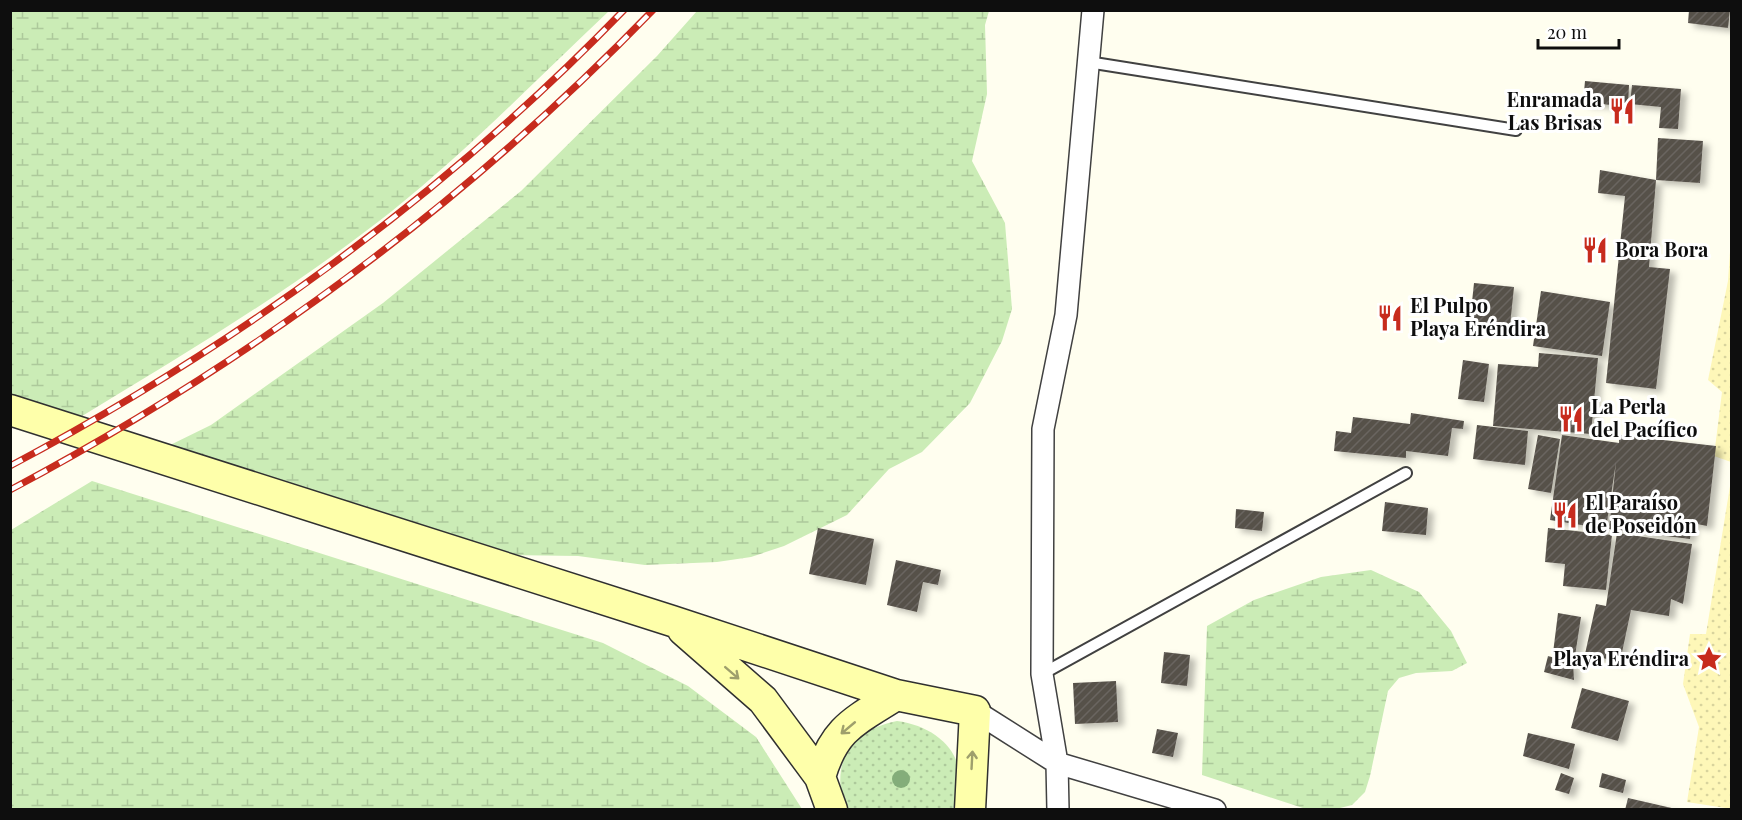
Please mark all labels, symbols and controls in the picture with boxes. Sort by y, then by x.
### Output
scale bar [1538,12,1619,50]
text: 20 m [1547,20,1587,44]
place label: Enramada Las Brisas [1507,85,1603,135]
restaurant icon: Enramada Las Brisas [1607,96,1637,126]
restaurant icon: Bora Bora [1580,235,1610,265]
place label: Bora Bora [1615,235,1709,262]
place label: El Pulpo Playa Eréndira [1410,291,1547,341]
restaurant icon: El Pulpo Playa Eréndira [1375,303,1405,333]
place label: La Perla del Pacífico [1591,392,1698,442]
restaurant icon: La Perla del Pacífico [1556,404,1586,434]
place label: El Paraíso de Poseidón [1585,488,1697,538]
restaurant icon: El Paraíso de Poseidón [1550,500,1580,530]
place label: Playa Eréndira [1553,644,1690,671]
place icon: Playa Eréndira [1694,644,1724,674]
one-way arrow [724,666,740,679]
one-way arrow [840,721,856,734]
one-way arrow [967,751,978,771]

